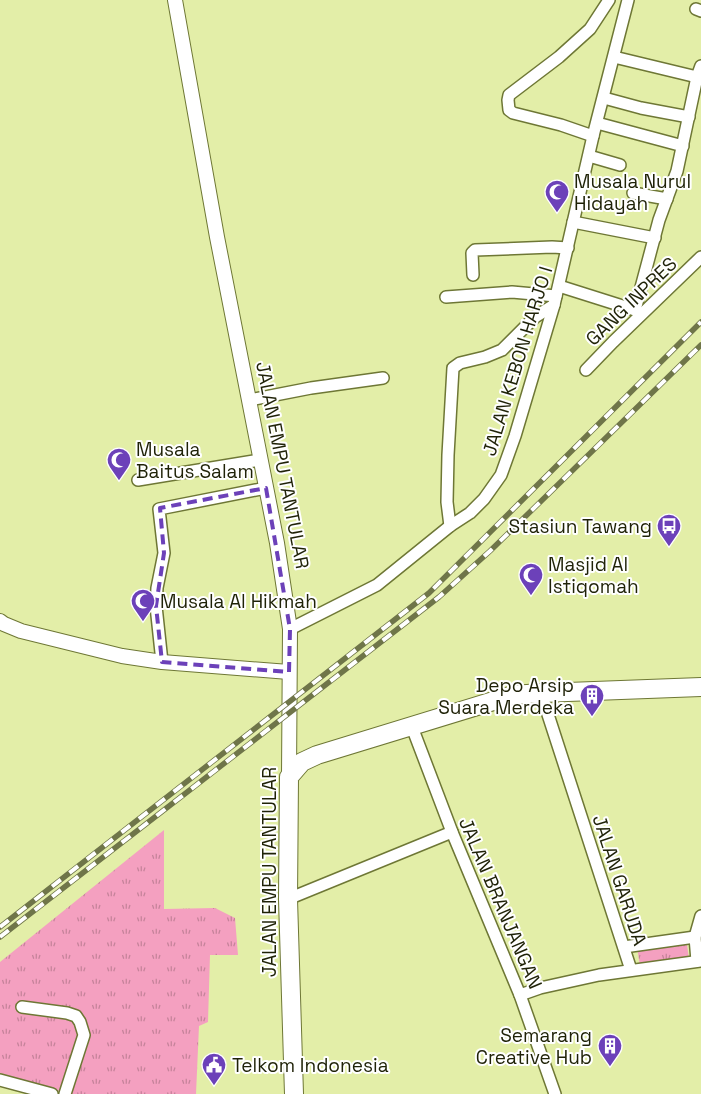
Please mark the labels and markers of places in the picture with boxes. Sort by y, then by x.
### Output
place label: Musala Nurul Hidayah [574,169,691,216]
mosque icon: Musala Nurul Hidayah [544,179,570,213]
place label: Musala Baitus Salam [136,437,254,484]
mosque icon: Musala Baitus Salam [106,447,132,481]
bus stop icon: Stasiun Tawang [656,513,682,547]
place label: Stasiun Tawang [508,514,652,539]
place label: Masjid Al Istiqomah [548,552,639,599]
mosque icon: Masjid Al Istiqomah [518,562,544,596]
mosque icon: Musala Al Hikmah [130,588,156,622]
place label: Musala Al Hikmah [160,589,317,614]
place label: Depo Arsip Suara Merdeka [438,673,574,720]
building icon: Depo Arsip Suara Merdeka [579,683,605,717]
place label: Semarang Creative Hub [476,1023,592,1070]
building icon: Semarang Creative Hub [597,1033,623,1067]
public building icon: Telkom Indonesia [201,1052,227,1086]
place label: Telkom Indonesia [232,1053,389,1078]

